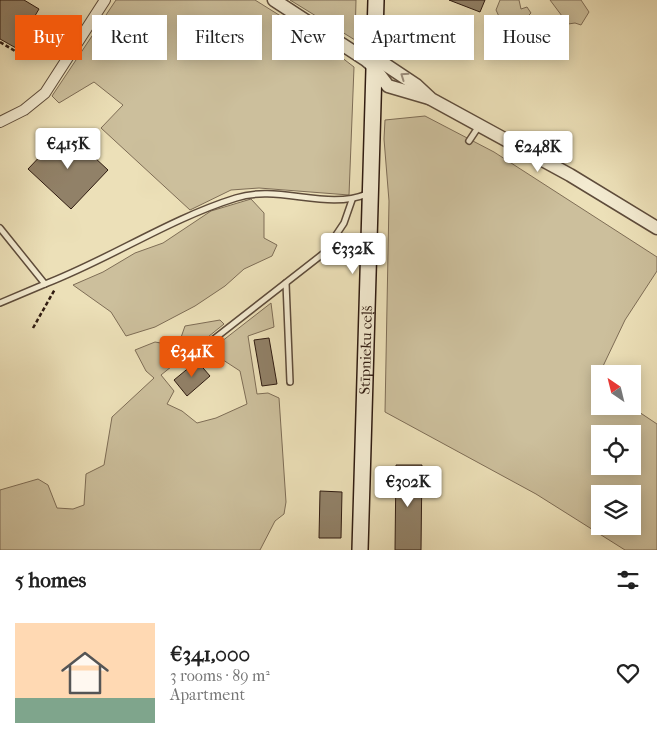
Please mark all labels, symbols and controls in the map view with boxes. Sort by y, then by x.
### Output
chip: Buy [15,15,82,60]
chip: Rent [92,15,167,60]
chip: Filters [177,15,262,60]
chip: New [272,15,344,60]
chip: Apartment [354,15,474,60]
chip: House [484,15,569,60]
one-way arrow [400,73,410,82]
pin: €415K [33,128,103,170]
pin: €248K [503,130,573,173]
text: €415K [46,134,90,153]
text: €248K [515,137,561,156]
pin: €332K [318,232,388,275]
text: €332K [332,239,374,258]
street label: Stīpnieku ceļš [356,305,376,395]
pin: €341K [157,336,227,378]
text: €341K [171,342,213,361]
north arrow [591,365,641,415]
map controls [591,365,641,535]
button: locate [591,425,641,475]
pin: €302K [373,466,443,508]
text: €302K [386,472,430,491]
button: layers [591,485,641,535]
icon: filters [614,566,642,594]
text: 5 homes [15,568,86,592]
text: €341,000 [170,642,250,666]
icon: home [55,643,115,703]
icon: heart [614,659,642,687]
text: 3 rooms · 89 m² [170,666,270,685]
text: Apartment [170,685,245,704]

